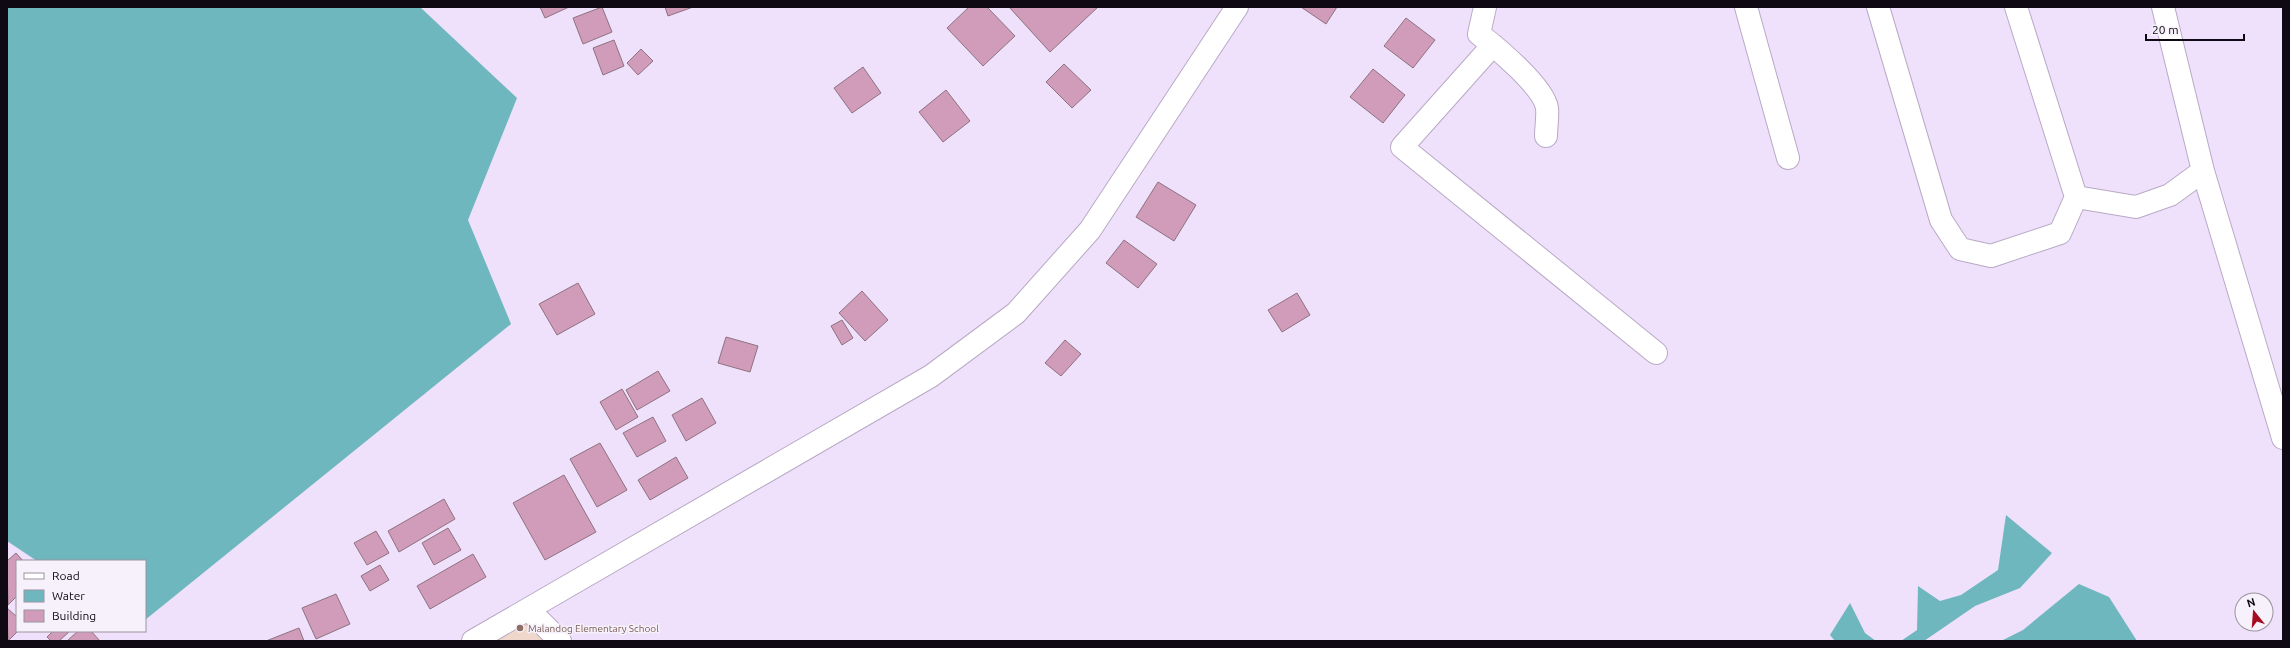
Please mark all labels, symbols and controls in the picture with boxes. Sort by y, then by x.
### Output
scale bar [2146,16,2244,42]
text: 20 m [2152,23,2179,36]
legend [16,560,146,632]
text: Road [52,569,80,582]
text: Water [52,589,85,602]
north arrow [2234,592,2274,632]
text: N [2245,595,2257,609]
text: Building [52,609,96,622]
marker: Malandog Elementary School [515,623,525,633]
place label: Malandog Elementary School [528,623,659,634]

